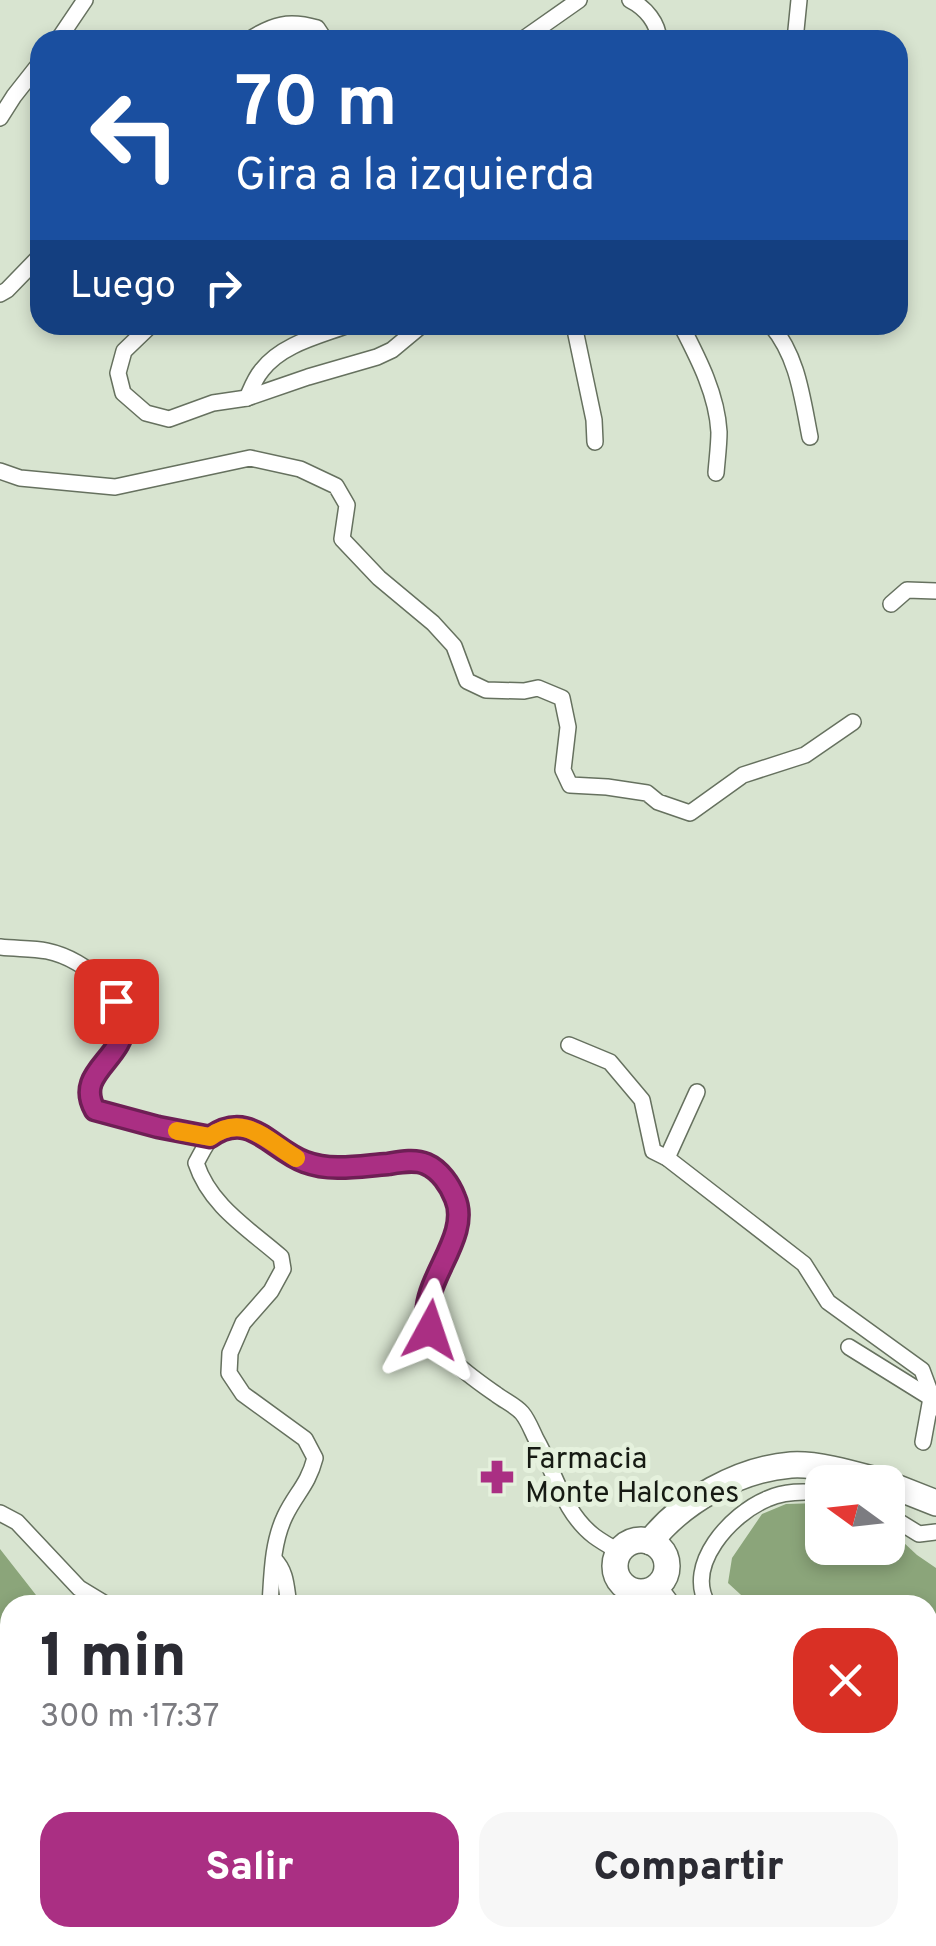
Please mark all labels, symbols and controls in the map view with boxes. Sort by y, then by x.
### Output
text: 70 m [235,62,398,151]
icon: left [70,70,200,200]
text: Gira a la izquierda [235,149,594,206]
icon: right [196,260,251,315]
text: Luego [70,263,176,312]
pin [74,959,159,1044]
icon: arrive [89,974,144,1029]
position arrow [378,1278,482,1382]
place label: Farmacia Monte Halcones [525,1442,739,1513]
pharmacy icon: Farmacia Monte Halcones [478,1458,516,1496]
north arrow [805,1465,905,1565]
map controls [805,1465,905,1565]
text: 1 min [40,1622,187,1698]
button: close [793,1628,898,1733]
text: 300 m · 17:37 [40,1698,220,1738]
button: Salir [40,1812,459,1927]
button: Compartir [479,1812,898,1927]

